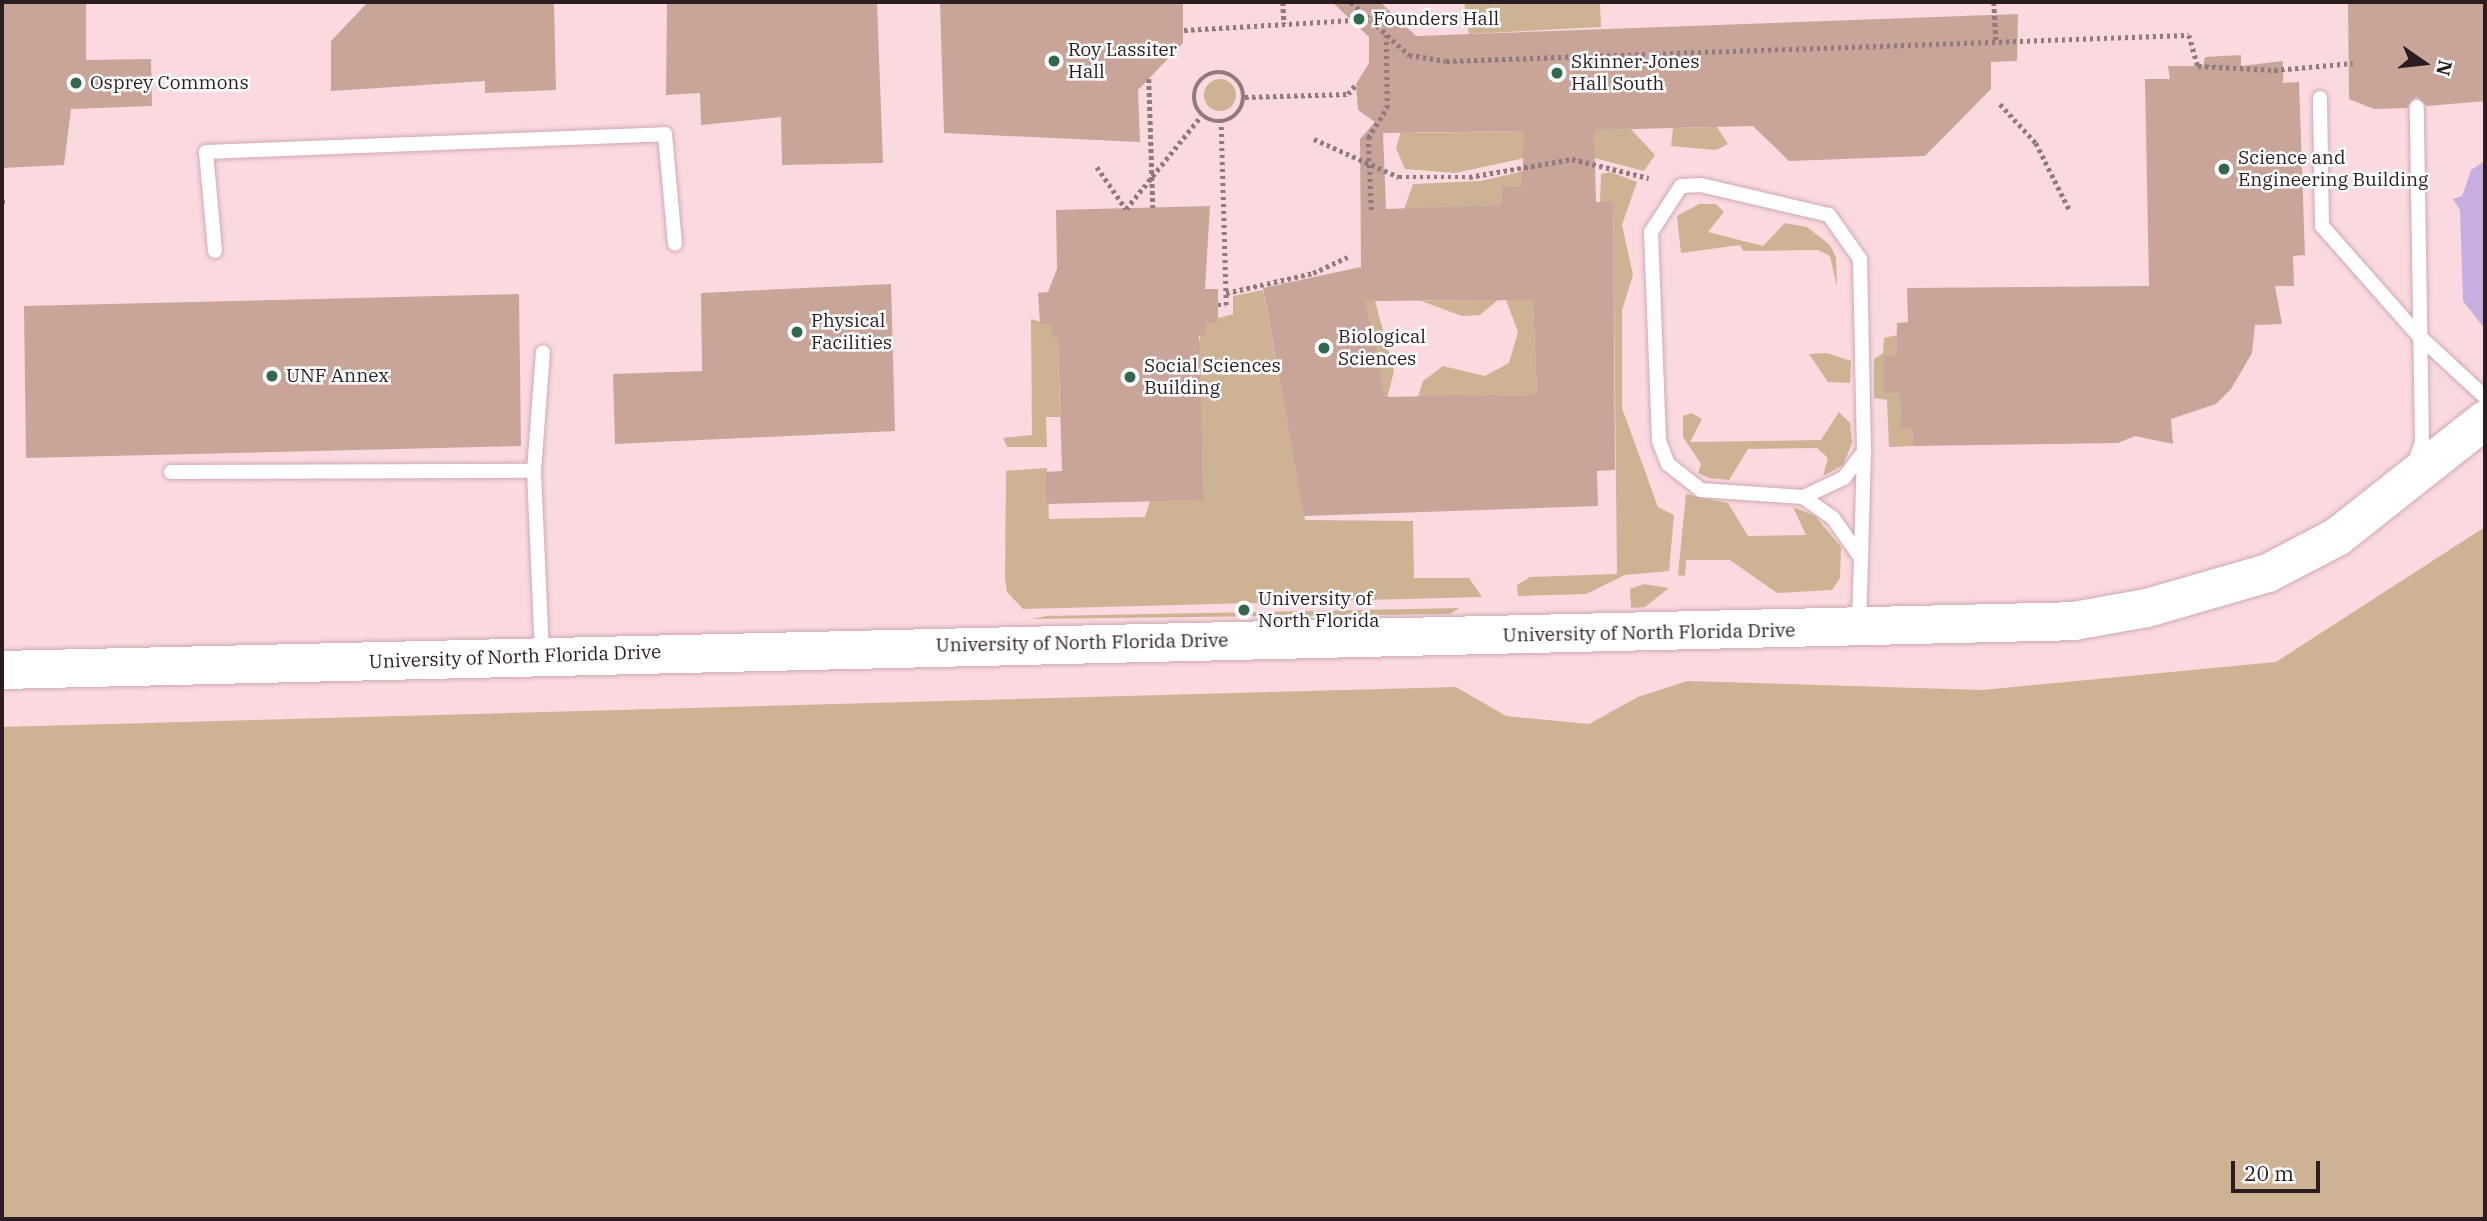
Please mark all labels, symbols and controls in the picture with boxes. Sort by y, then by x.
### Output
place label: Founders Hall [1373,8,1499,30]
marker: Founders Hall [1351,11,1367,27]
north arrow [2389,28,2459,98]
place label: Roy Lassiter Hall [1068,39,1177,83]
place label: Skinner-Jones Hall South [1571,51,1699,95]
marker: Roy Lassiter Hall [1046,53,1062,69]
text: N [2431,58,2458,78]
marker: Skinner-Jones Hall South [1549,65,1565,81]
place label: Osprey Commons [90,72,249,94]
marker: Osprey Commons [68,75,84,91]
place label: Science and Engineering Building [2238,147,2428,191]
marker: Science and Engineering Building [2216,161,2232,177]
place label: Physical Facilities [811,310,892,354]
marker: Physical Facilities [789,324,805,340]
place label: Biological Sciences [1338,326,1426,370]
marker: Biological Sciences [1316,340,1332,356]
place label: Social Sciences Building [1144,355,1281,399]
place label: UNF Annex [286,365,389,387]
marker: UNF Annex [264,368,280,384]
marker: Social Sciences Building [1122,369,1138,385]
place label: University of North Florida [1258,588,1380,632]
marker: University of North Florida [1236,602,1252,618]
street label: University of North Florida Drive [1502,619,1796,647]
street label: University of North Florida Drive [935,629,1229,657]
street label: University of North Florida Drive [368,641,662,673]
scale bar [2235,1148,2324,1192]
text: 20 m [2244,1159,2294,1187]

